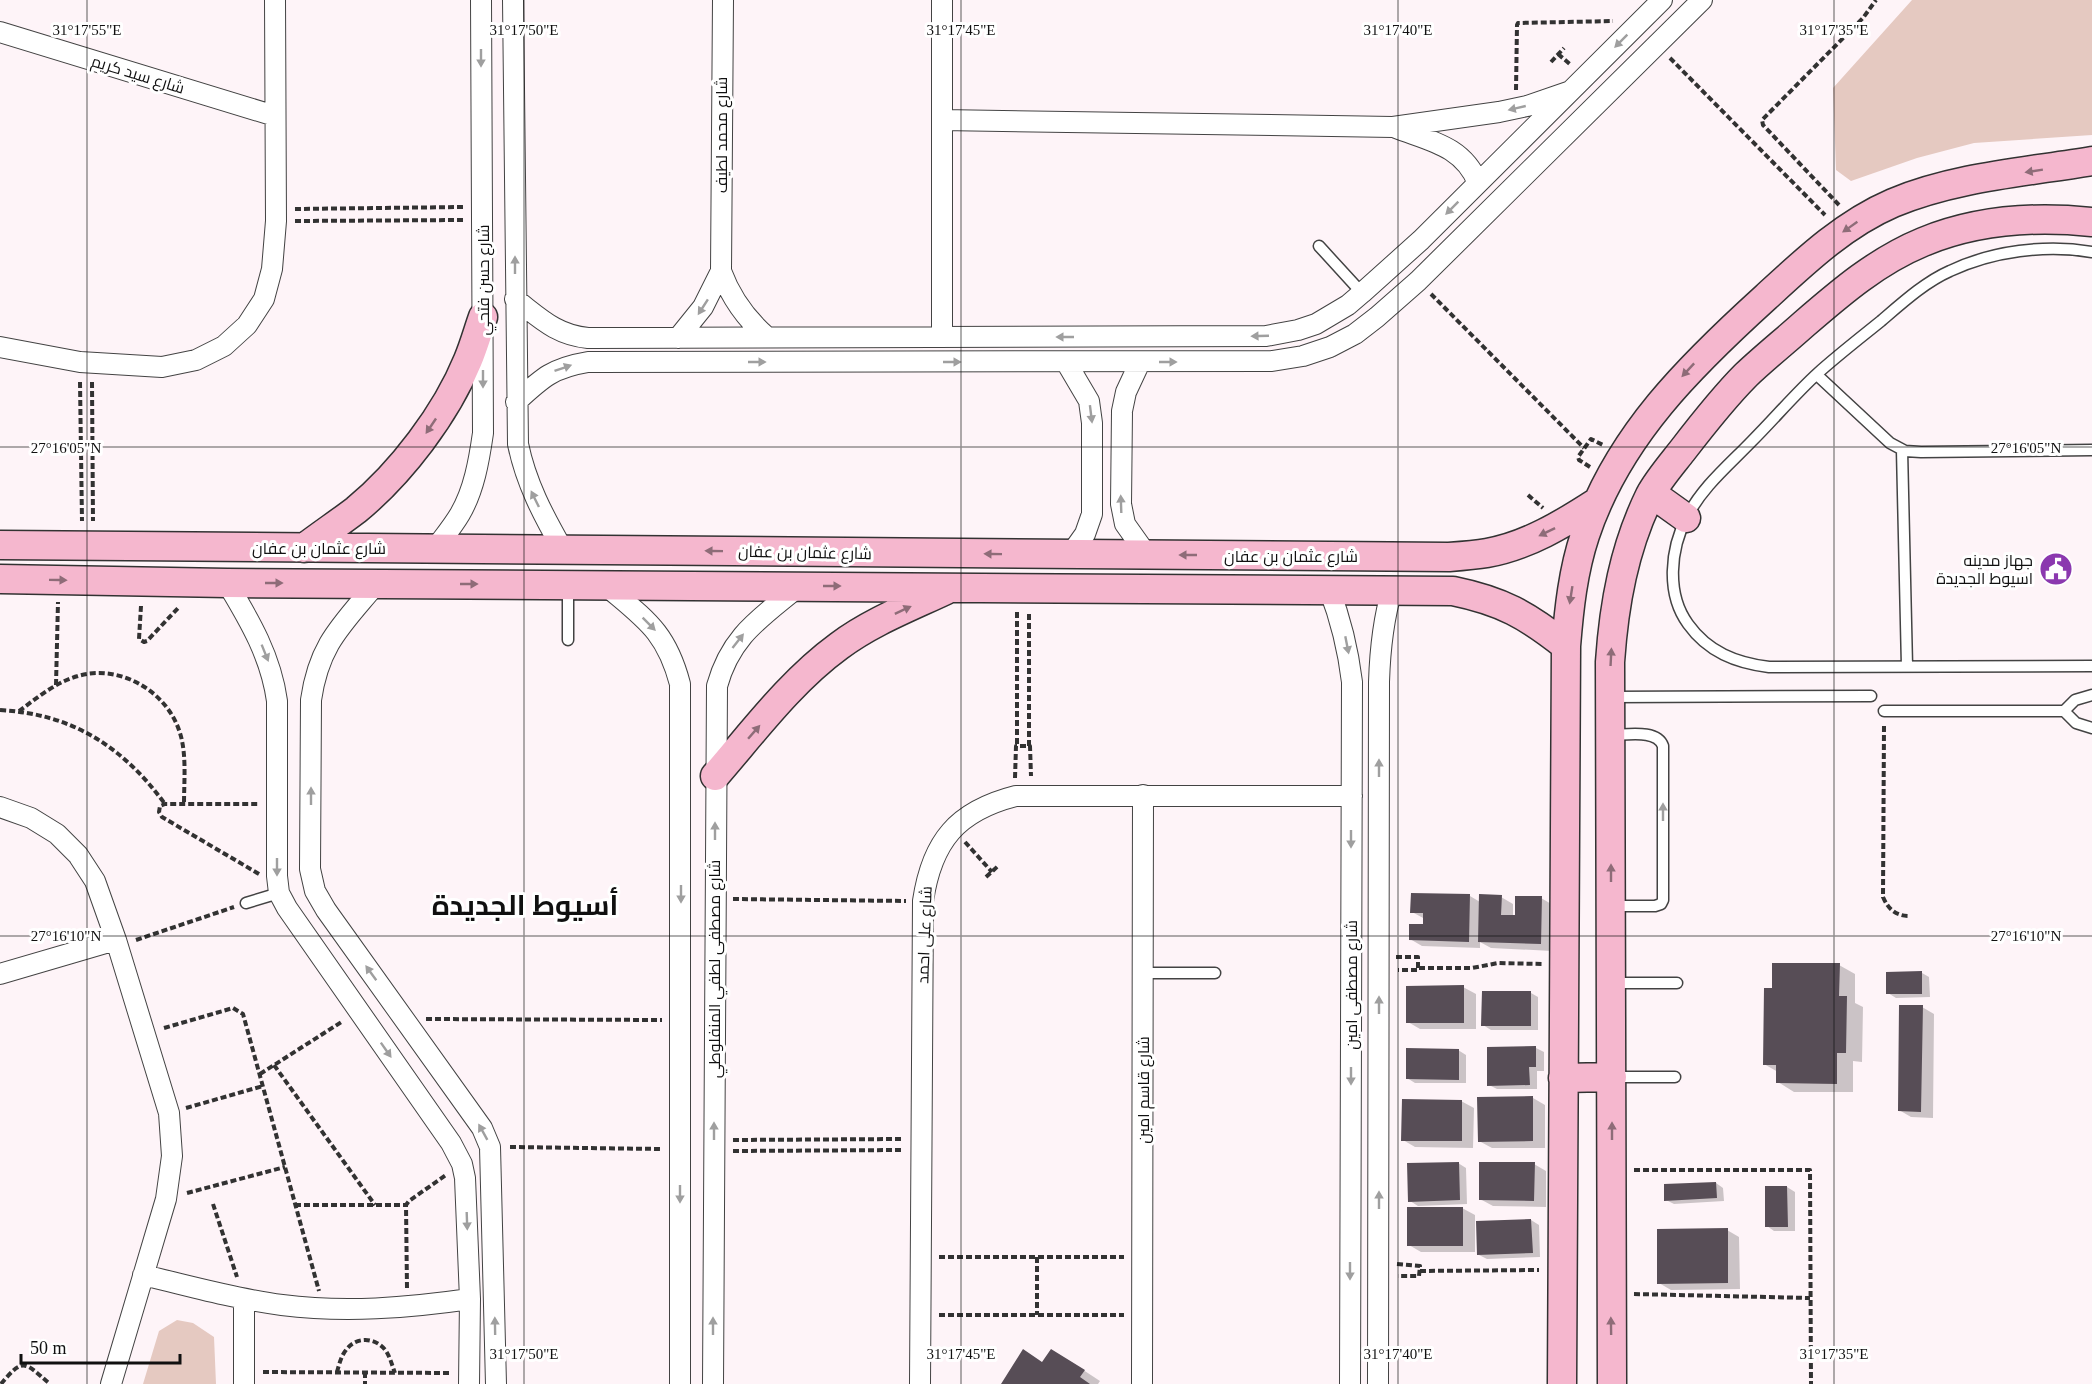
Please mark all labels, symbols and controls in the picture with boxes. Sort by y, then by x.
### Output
text: 31°17'55"E [53,22,122,38]
text: 31°17'50"E [490,22,559,38]
text: 31°17'45"E [927,22,996,38]
text: 31°17'40"E [1364,22,1433,38]
text: 31°17'35"E [1800,22,1869,38]
one-way arrow [1614,34,1628,48]
one-way arrow [477,49,486,68]
street label: شارع سيد كريم [88,52,186,100]
street label: شارع محمد لطيف [713,77,733,193]
one-way arrow [1507,104,1526,113]
one-way arrow [2025,166,2044,175]
one-way arrow [1446,201,1460,215]
one-way arrow [1842,221,1858,233]
street label: شارع حسن فتحي [475,225,497,335]
one-way arrow [510,255,520,274]
one-way arrow [698,299,709,315]
one-way arrow [1251,331,1270,340]
one-way arrow [1056,332,1075,342]
one-way arrow [748,357,767,367]
one-way arrow [943,357,962,367]
one-way arrow [1159,357,1178,367]
one-way arrow [554,363,572,373]
one-way arrow [1681,363,1695,378]
one-way arrow [478,370,488,389]
one-way arrow [1086,405,1095,424]
one-way arrow [425,417,437,433]
text: 27°16'05"N [31,440,101,456]
text: 27°16'05"N [1991,440,2061,456]
one-way arrow [531,490,540,507]
one-way arrow [1117,495,1126,514]
one-way arrow [1538,527,1555,536]
street label: شارع عثمان بن عفان [252,540,386,560]
street label: شارع عثمان بن عفان [738,543,872,565]
one-way arrow [704,547,723,556]
street label: شارع عثمان بن عفان [1224,548,1358,568]
one-way arrow [983,549,1002,559]
one-way arrow [1178,550,1197,560]
public building icon: جهاز مدينه اسيوط الجديدة [2038,551,2074,587]
place label: جهاز مدينه اسيوط الجديدة [1936,552,2033,588]
one-way arrow [49,575,68,585]
one-way arrow [265,578,284,588]
one-way arrow [460,579,479,589]
one-way arrow [823,582,842,591]
one-way arrow [1567,586,1576,605]
one-way arrow [894,606,911,615]
one-way arrow [642,616,656,630]
one-way arrow [731,633,743,648]
one-way arrow [1342,636,1352,654]
one-way arrow [261,644,270,662]
one-way arrow [1606,647,1615,666]
one-way arrow [747,724,760,740]
one-way arrow [1374,758,1384,777]
one-way arrow [306,786,316,805]
one-way arrow [1658,803,1668,822]
one-way arrow [710,821,720,840]
one-way arrow [1346,830,1356,849]
one-way arrow [272,857,282,876]
street label: شارع مصطفى لطفي المنفلوطي [706,860,728,1078]
one-way arrow [1606,863,1616,882]
one-way arrow [676,884,686,903]
street label: شارع على احمد [914,886,938,984]
district label: أسيوط الجديدة [432,887,618,922]
street label: شارع مصطفى امين [1343,920,1363,1050]
text: 27°16'10"N [31,928,101,944]
text: 27°16'10"N [1991,928,2061,944]
one-way arrow [365,966,377,982]
one-way arrow [1374,995,1384,1014]
street label: شارع قاسم امين [1135,1036,1155,1144]
one-way arrow [380,1041,392,1057]
one-way arrow [1346,1067,1356,1086]
one-way arrow [709,1121,719,1140]
one-way arrow [1607,1121,1616,1140]
one-way arrow [478,1123,488,1140]
one-way arrow [675,1184,685,1203]
one-way arrow [1374,1190,1384,1209]
one-way arrow [462,1212,471,1231]
one-way arrow [1345,1262,1355,1281]
one-way arrow [490,1316,500,1335]
one-way arrow [708,1316,718,1335]
one-way arrow [1606,1316,1616,1335]
scale bar [21,1327,180,1365]
text: 50 m [30,1338,67,1358]
text: 31°17'50"E [490,1346,559,1362]
text: 31°17'45"E [927,1346,996,1362]
text: 31°17'40"E [1364,1346,1433,1362]
text: 31°17'35"E [1800,1346,1869,1362]

